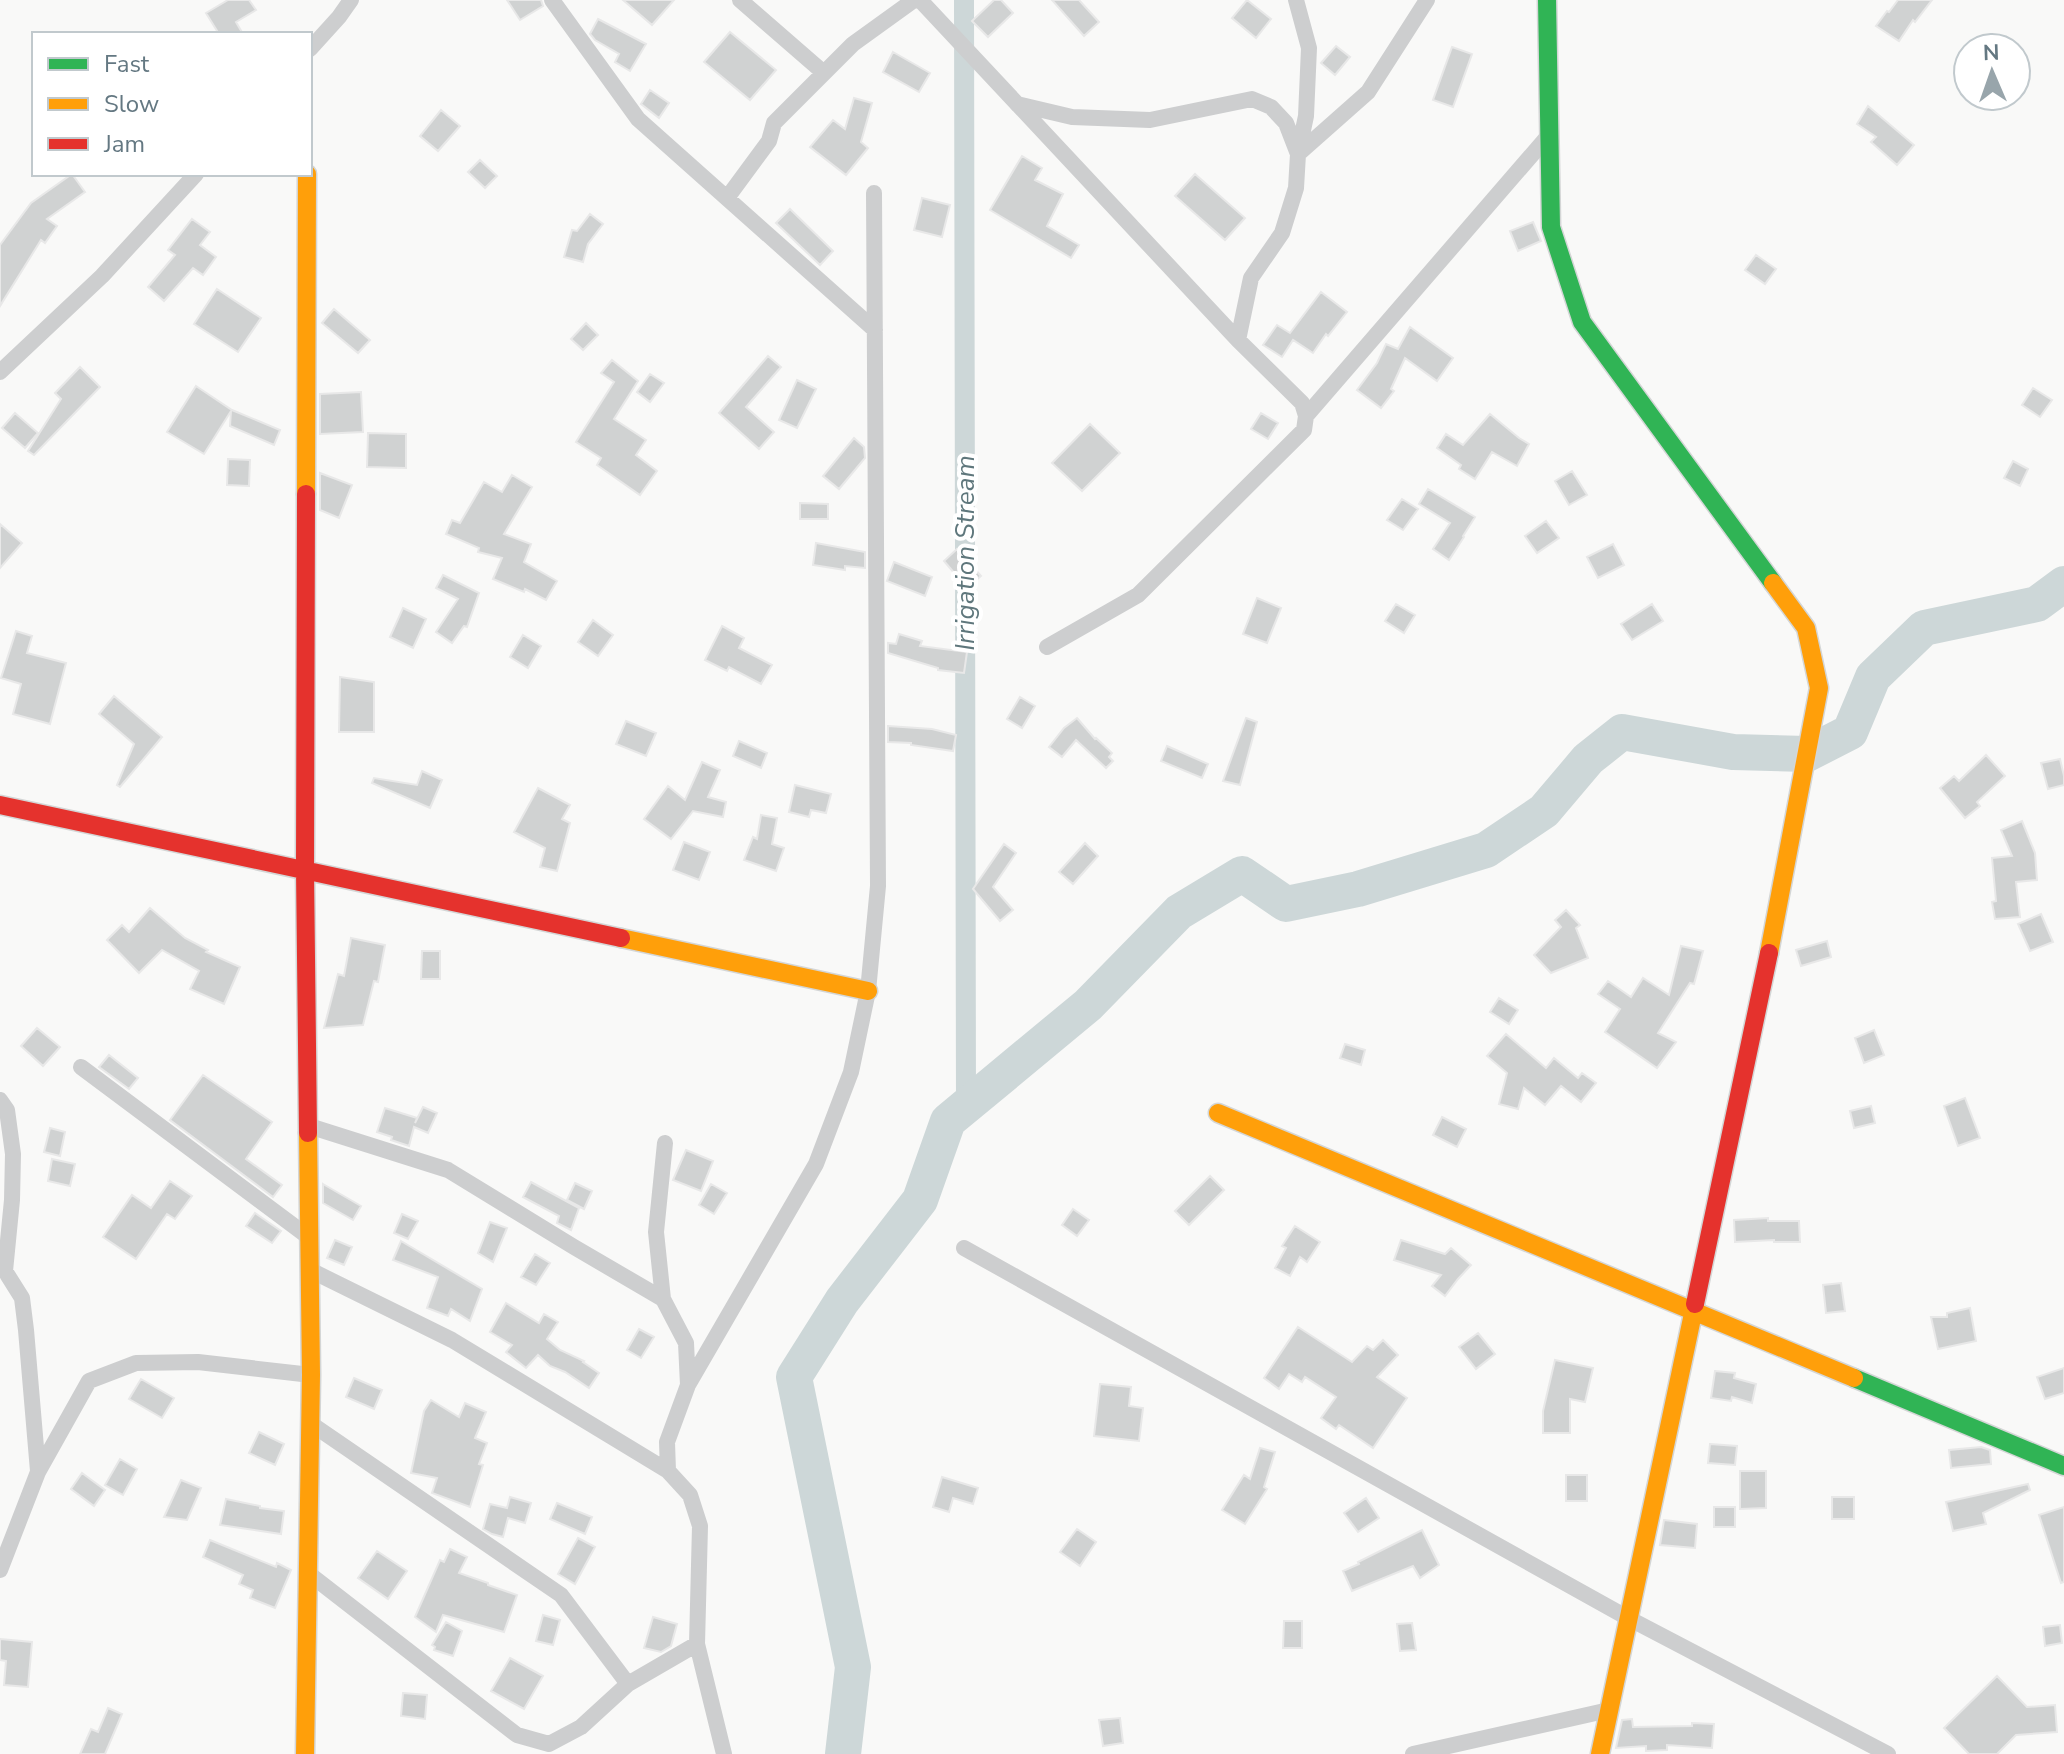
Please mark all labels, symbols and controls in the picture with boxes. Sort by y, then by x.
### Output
legend [32,32,312,176]
north arrow [1952,32,2032,112]
text: N [1983,38,2000,68]
text: Fast [104,48,150,80]
text: Slow [104,88,159,120]
text: Jam [103,128,145,160]
water label: Irrigation Stream [948,455,983,651]

